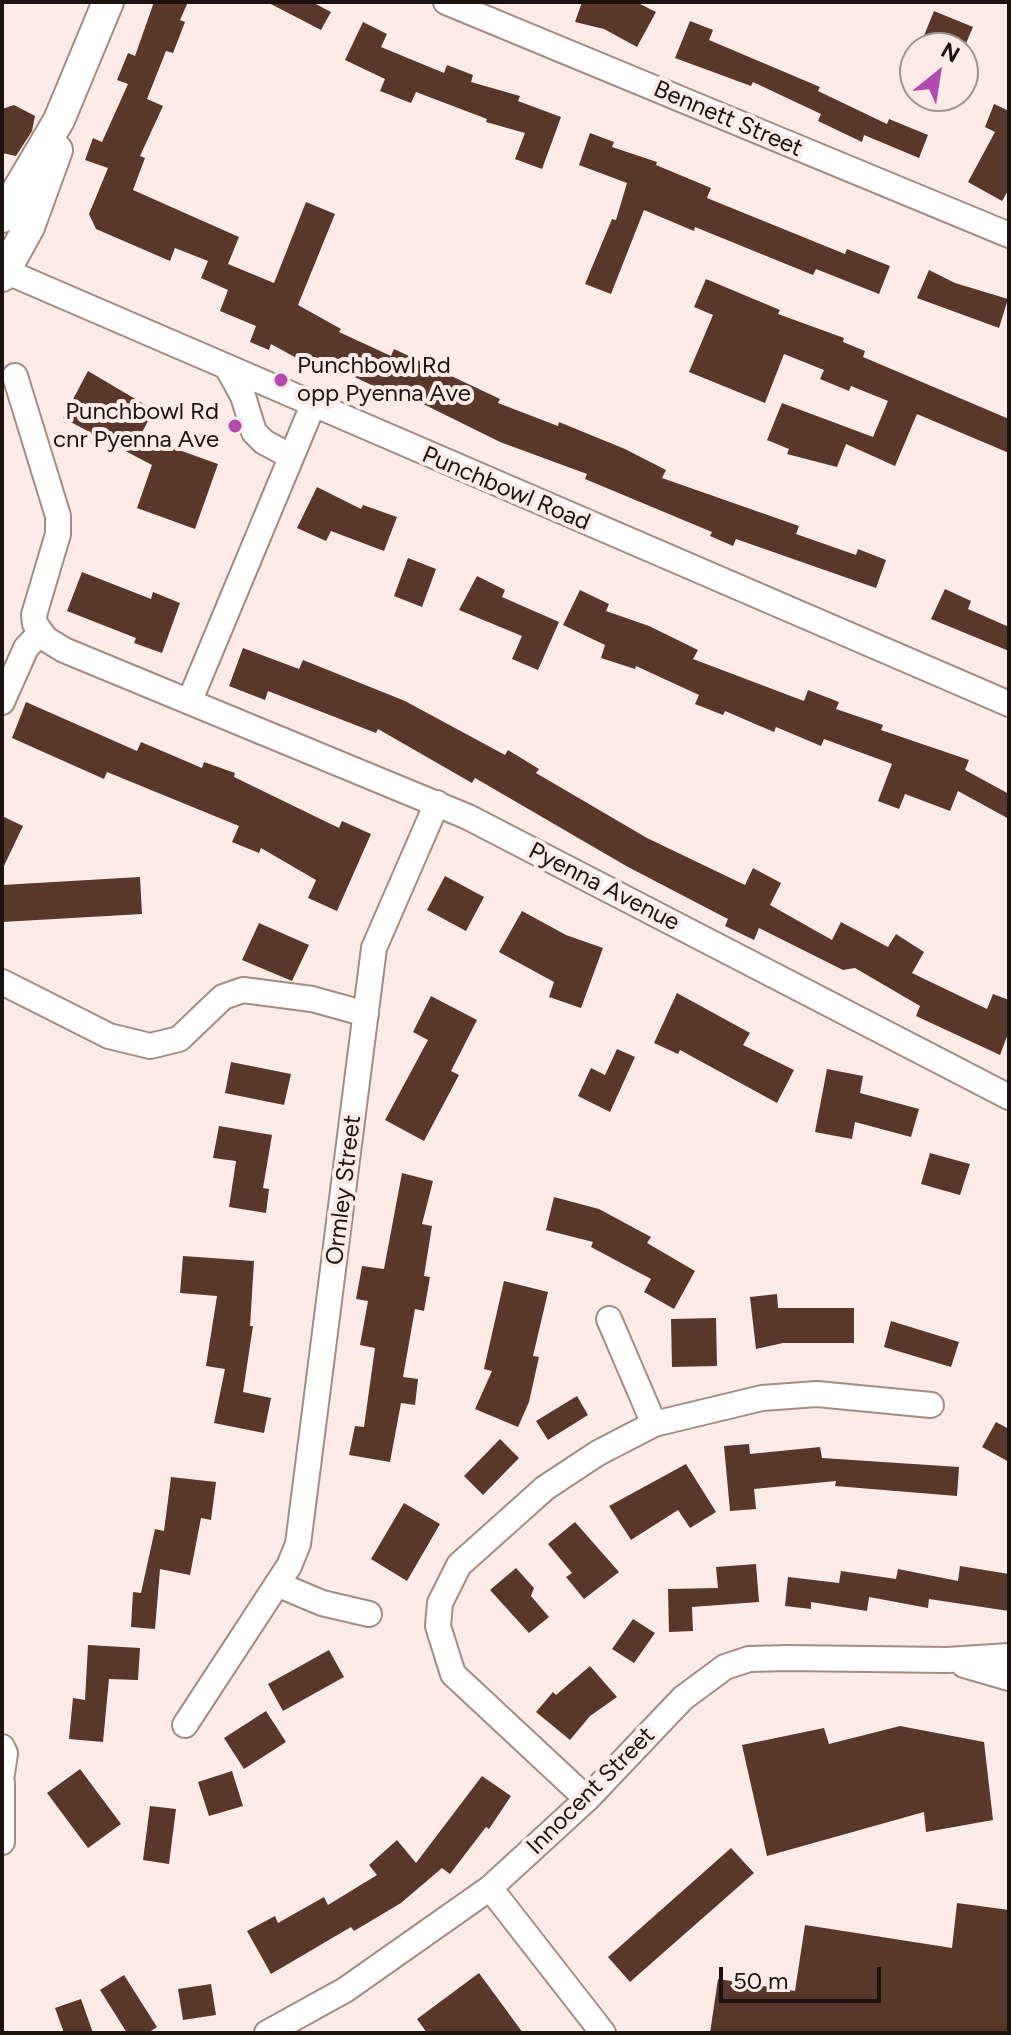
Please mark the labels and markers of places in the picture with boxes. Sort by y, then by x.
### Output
place label: Punchbowl Rd opp Pyenna Ave [297,352,471,408]
marker: Punchbowl Rd opp Pyenna Ave [272,371,290,389]
place label: Punchbowl Rd cnr Pyenna Ave [53,398,219,454]
marker: Punchbowl Rd cnr Pyenna Ave [226,417,244,435]

